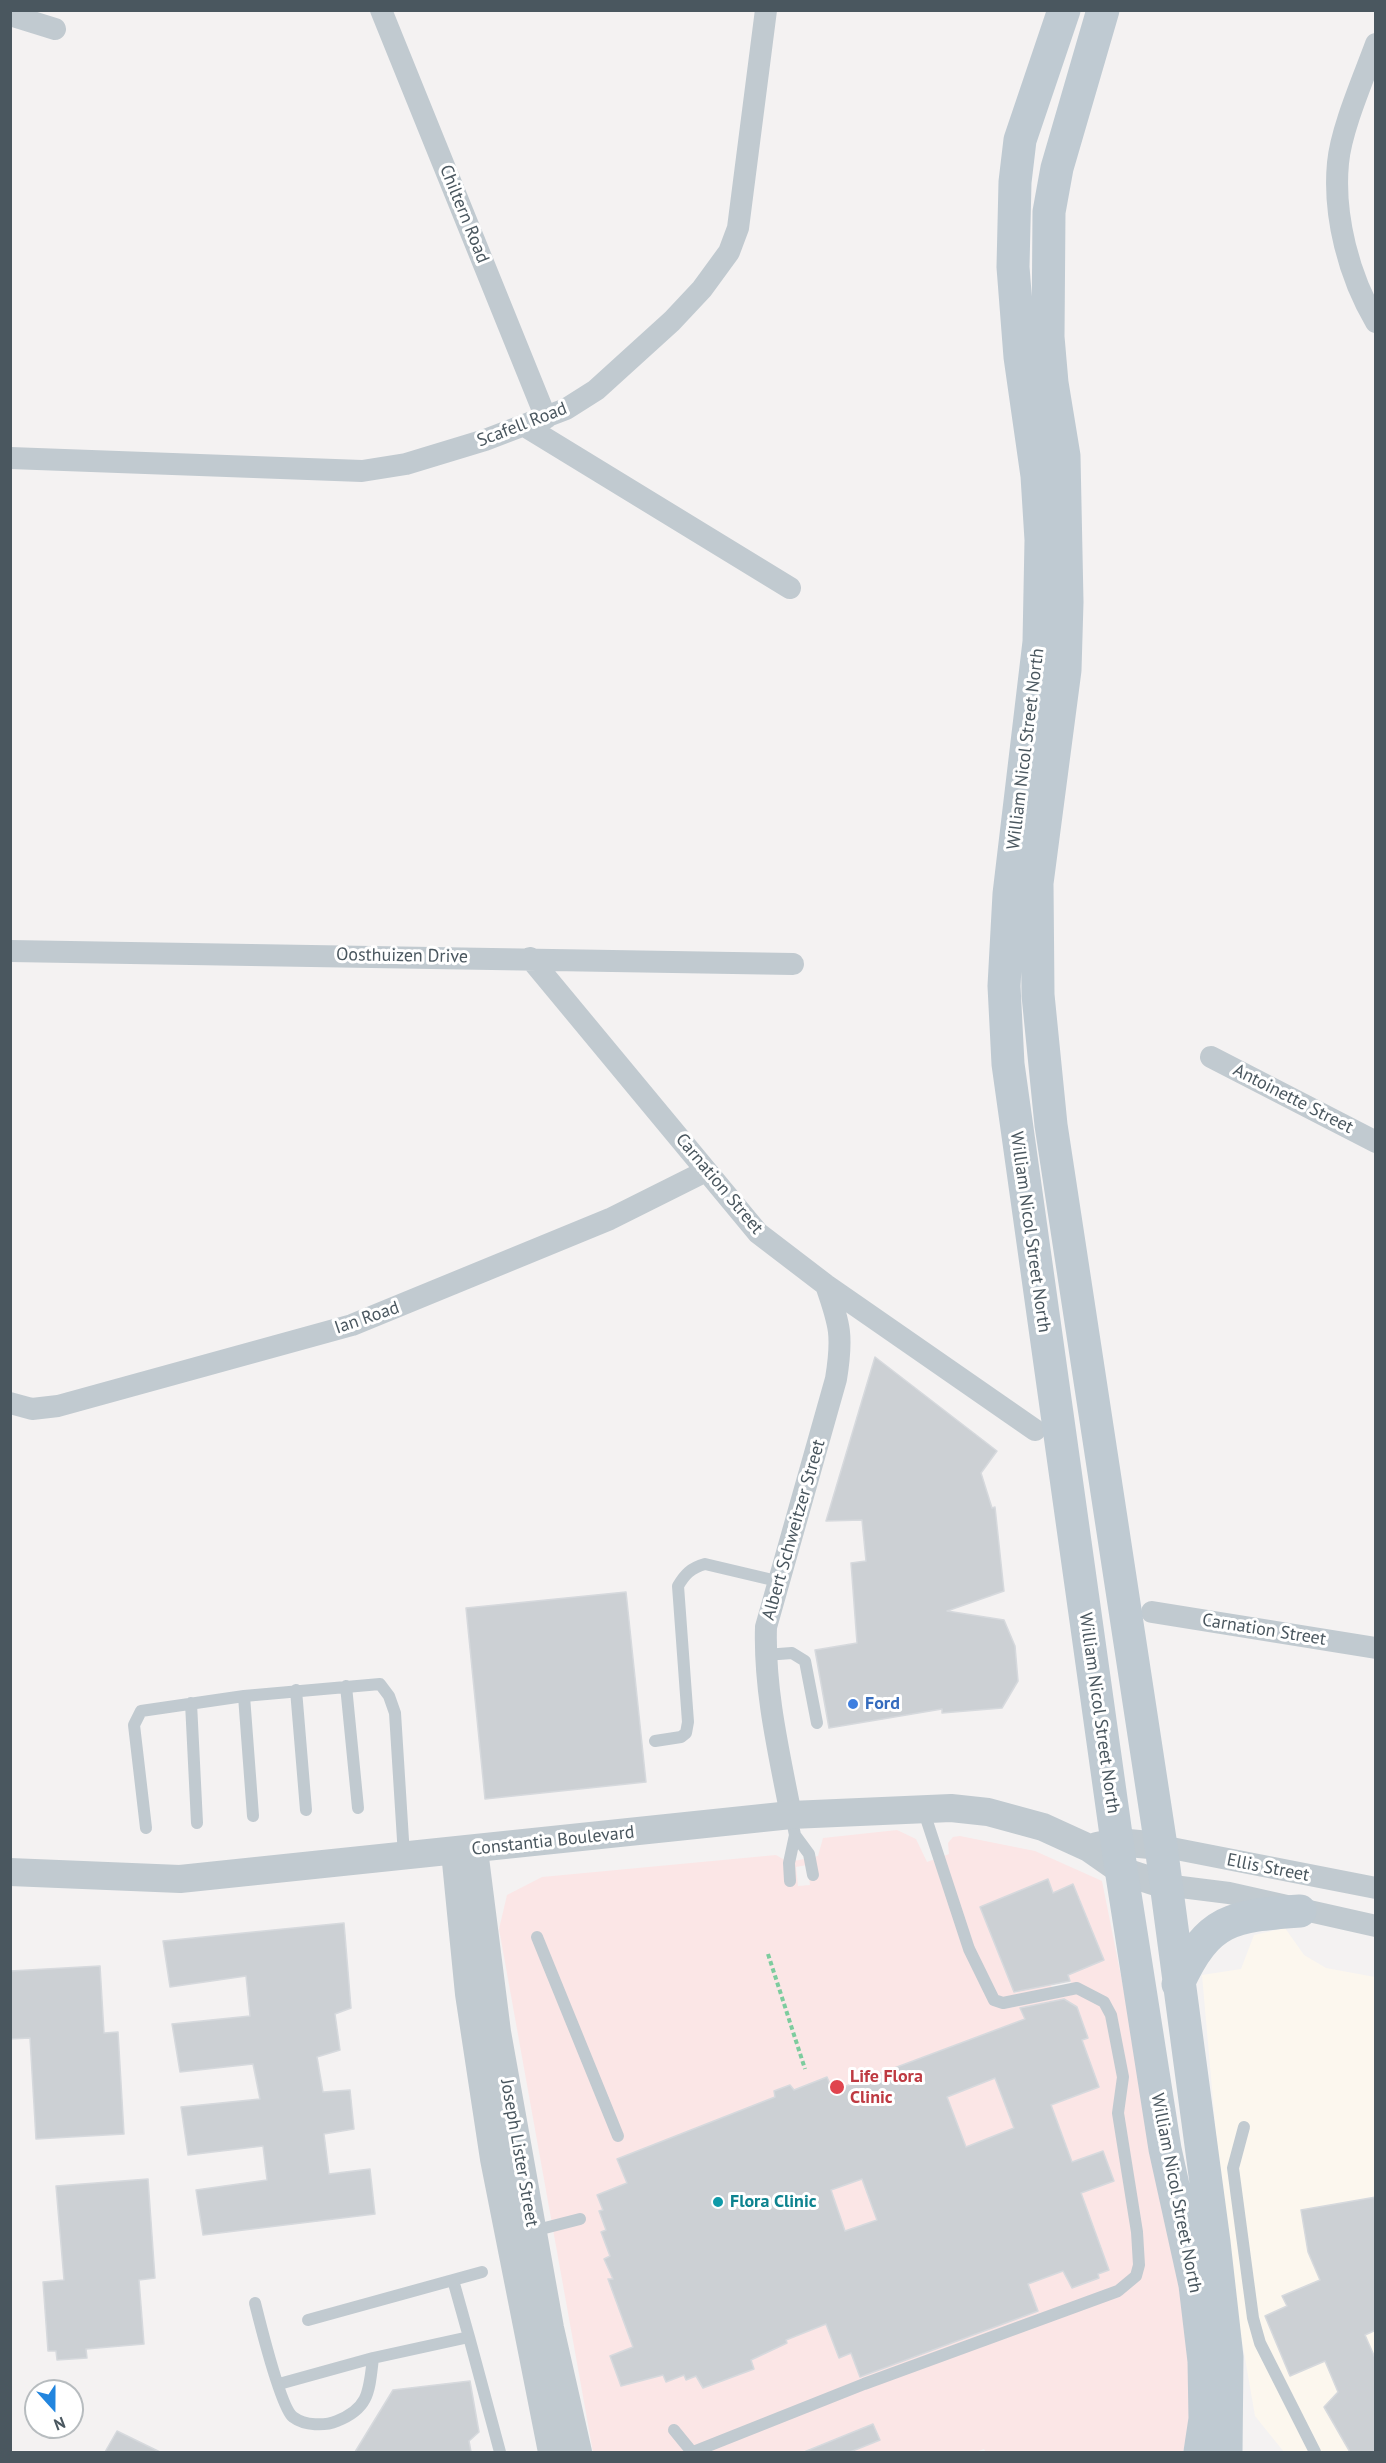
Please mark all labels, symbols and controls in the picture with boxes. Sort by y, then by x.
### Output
street label: Chiltern Road [434,162,494,266]
street label: Scafell Road [474,398,570,452]
street label: William Nicol Street North [1003,647,1049,851]
street label: Oosthuizen Drive [336,944,468,968]
street label: Antoinette Street [1229,1059,1357,1139]
street label: Carnation Street [671,1129,767,1239]
street label: William Nicol Street North [1005,1130,1055,1334]
street label: Ian Road [332,1297,402,1339]
street label: Albert Schweitzer Street [758,1437,830,1623]
street label: Carnation Street [1201,1610,1327,1650]
street label: William Nicol Street North [1074,1611,1124,1815]
place label: Ford [865,1693,900,1715]
marker: Ford [846,1697,860,1711]
street label: Constantia Boulevard [471,1822,635,1860]
street label: Ellis Street [1225,1849,1311,1887]
place label: Life Flora Clinic [850,2066,923,2108]
street label: Joseph Lister Street [495,2077,543,2229]
marker: Life Flora Clinic [828,2078,846,2096]
street label: William Nicol Street North [1146,2091,1206,2295]
place label: Flora Clinic [730,2191,817,2213]
marker: Flora Clinic [711,2195,725,2209]
north arrow [24,2379,84,2439]
text: N [51,2413,68,2435]

